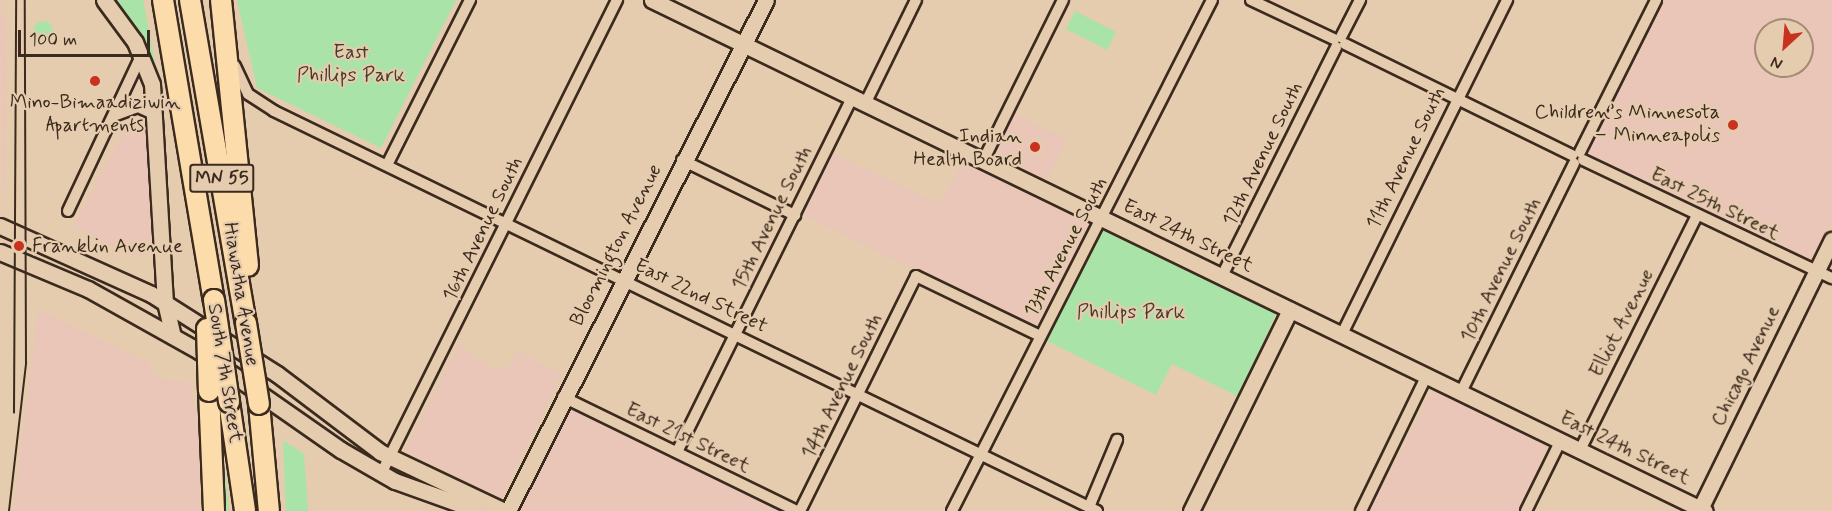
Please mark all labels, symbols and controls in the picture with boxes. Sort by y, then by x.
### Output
scale bar [21,18,153,56]
north arrow [1754,18,1814,78]
text: 100 m [29,28,77,52]
park label: East Phillips Park [299,40,403,87]
text: N [1767,51,1786,75]
marker: Mino-Bimaadiziwin Apartments [88,74,102,88]
street label: 12th Avenue South [1219,80,1307,228]
street label: 11th Avenue South [1362,85,1450,231]
place label: Mino-Bimaadiziwin Apartments [10,90,180,137]
place label: Children’s Minnesota – Minneapolis [1537,101,1720,148]
marker: Children’s Minnesota – Minneapolis [1724,116,1742,134]
place label: Indian Health Board [913,124,1022,171]
marker: Indian Health Board [1026,138,1044,156]
street label: 15th Avenue South [728,144,816,292]
street label: 16th Avenue South [439,155,527,303]
street label: Bloomington Avenue [566,162,666,328]
street label: East 25th Street [1647,162,1783,246]
road number: MN 55 [189,163,255,193]
street label: 13th Avenue South [1020,175,1112,319]
street label: East 24th Street [1119,194,1257,278]
street label: 10th Avenue South [1456,195,1546,345]
street label: Hiawatha Avenue [218,219,264,369]
place label: Franklin Avenue [32,234,177,258]
marker: Franklin Avenue [10,237,28,255]
street label: East 22nd Street [631,254,771,338]
street label: Elliot Avenue [1585,266,1659,380]
park label: Phillips Park [1079,300,1183,324]
street label: South 7th Street [202,302,248,444]
street label: Chicago Avenue [1706,302,1786,430]
street label: 14th Avenue South [797,311,887,461]
street label: East 21st Street [622,398,754,478]
street label: East 24th Street [1556,406,1694,490]

